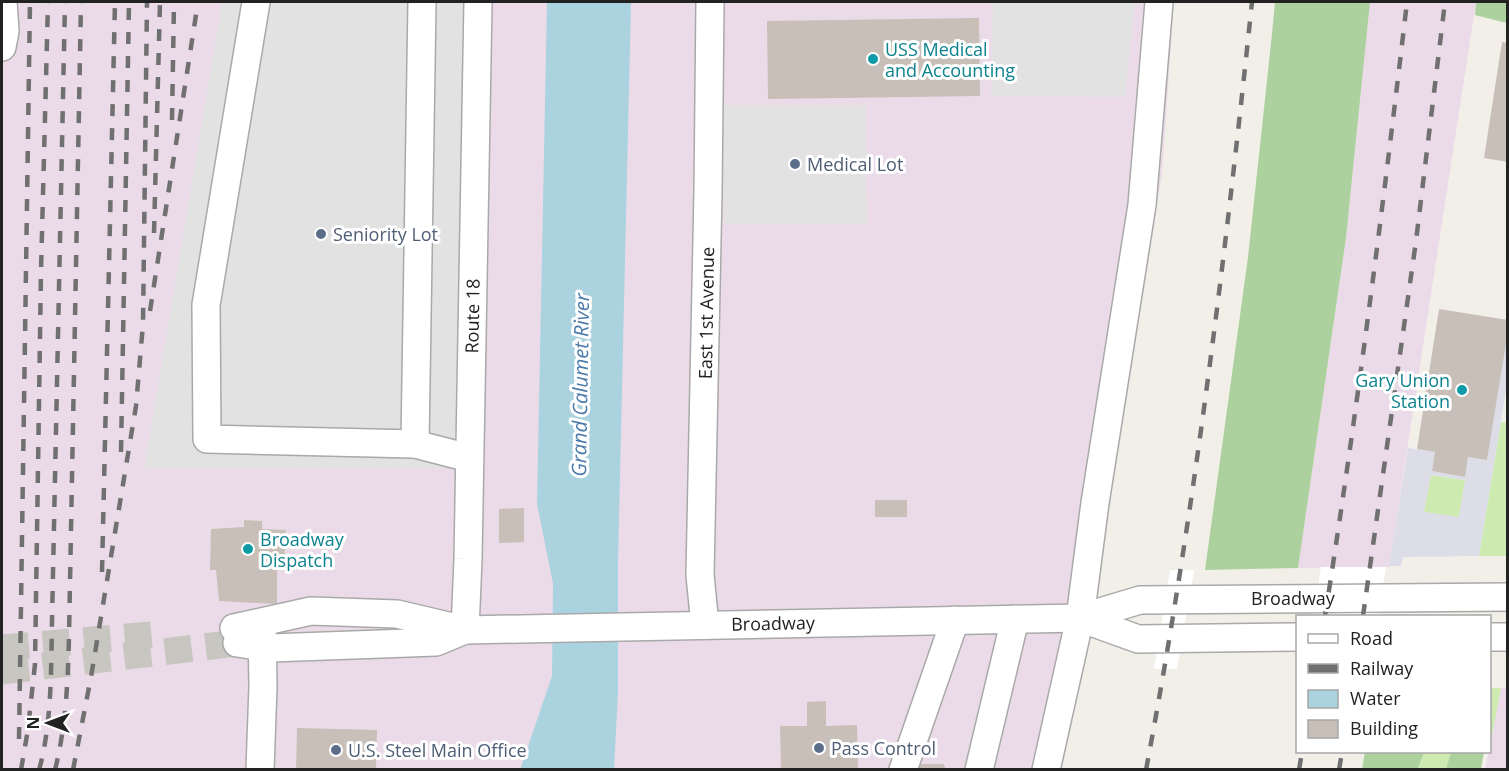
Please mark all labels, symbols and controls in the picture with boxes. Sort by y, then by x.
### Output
place label: USS Medical and Accounting [885,37,1015,82]
marker: USS Medical and Accounting [866,52,880,66]
place label: Medical Lot [807,152,903,176]
marker: Medical Lot [788,157,802,171]
place label: Seniority Lot [333,222,438,246]
marker: Seniority Lot [314,227,328,241]
street label: East 1st Avenue [693,247,719,379]
street label: Route 18 [459,278,485,354]
water label: Grand Calumet River [565,292,595,477]
place label: Gary Union Station [1355,368,1450,413]
marker: Gary Union Station [1455,383,1469,397]
place label: Broadway Dispatch [260,527,345,572]
marker: Broadway Dispatch [241,542,255,556]
street label: Broadway [1251,586,1336,610]
street label: Broadway [731,610,816,636]
legend [1296,615,1491,753]
text: Road [1350,626,1393,650]
text: Railway [1350,656,1414,680]
text: Water [1350,686,1401,710]
north arrow [18,693,78,753]
text: N [22,716,44,730]
text: Building [1350,716,1418,740]
place label: Pass Control [831,736,936,760]
place label: U.S. Steel Main Office [348,738,527,762]
marker: Pass Control [812,741,826,755]
marker: U.S. Steel Main Office [329,743,343,757]

